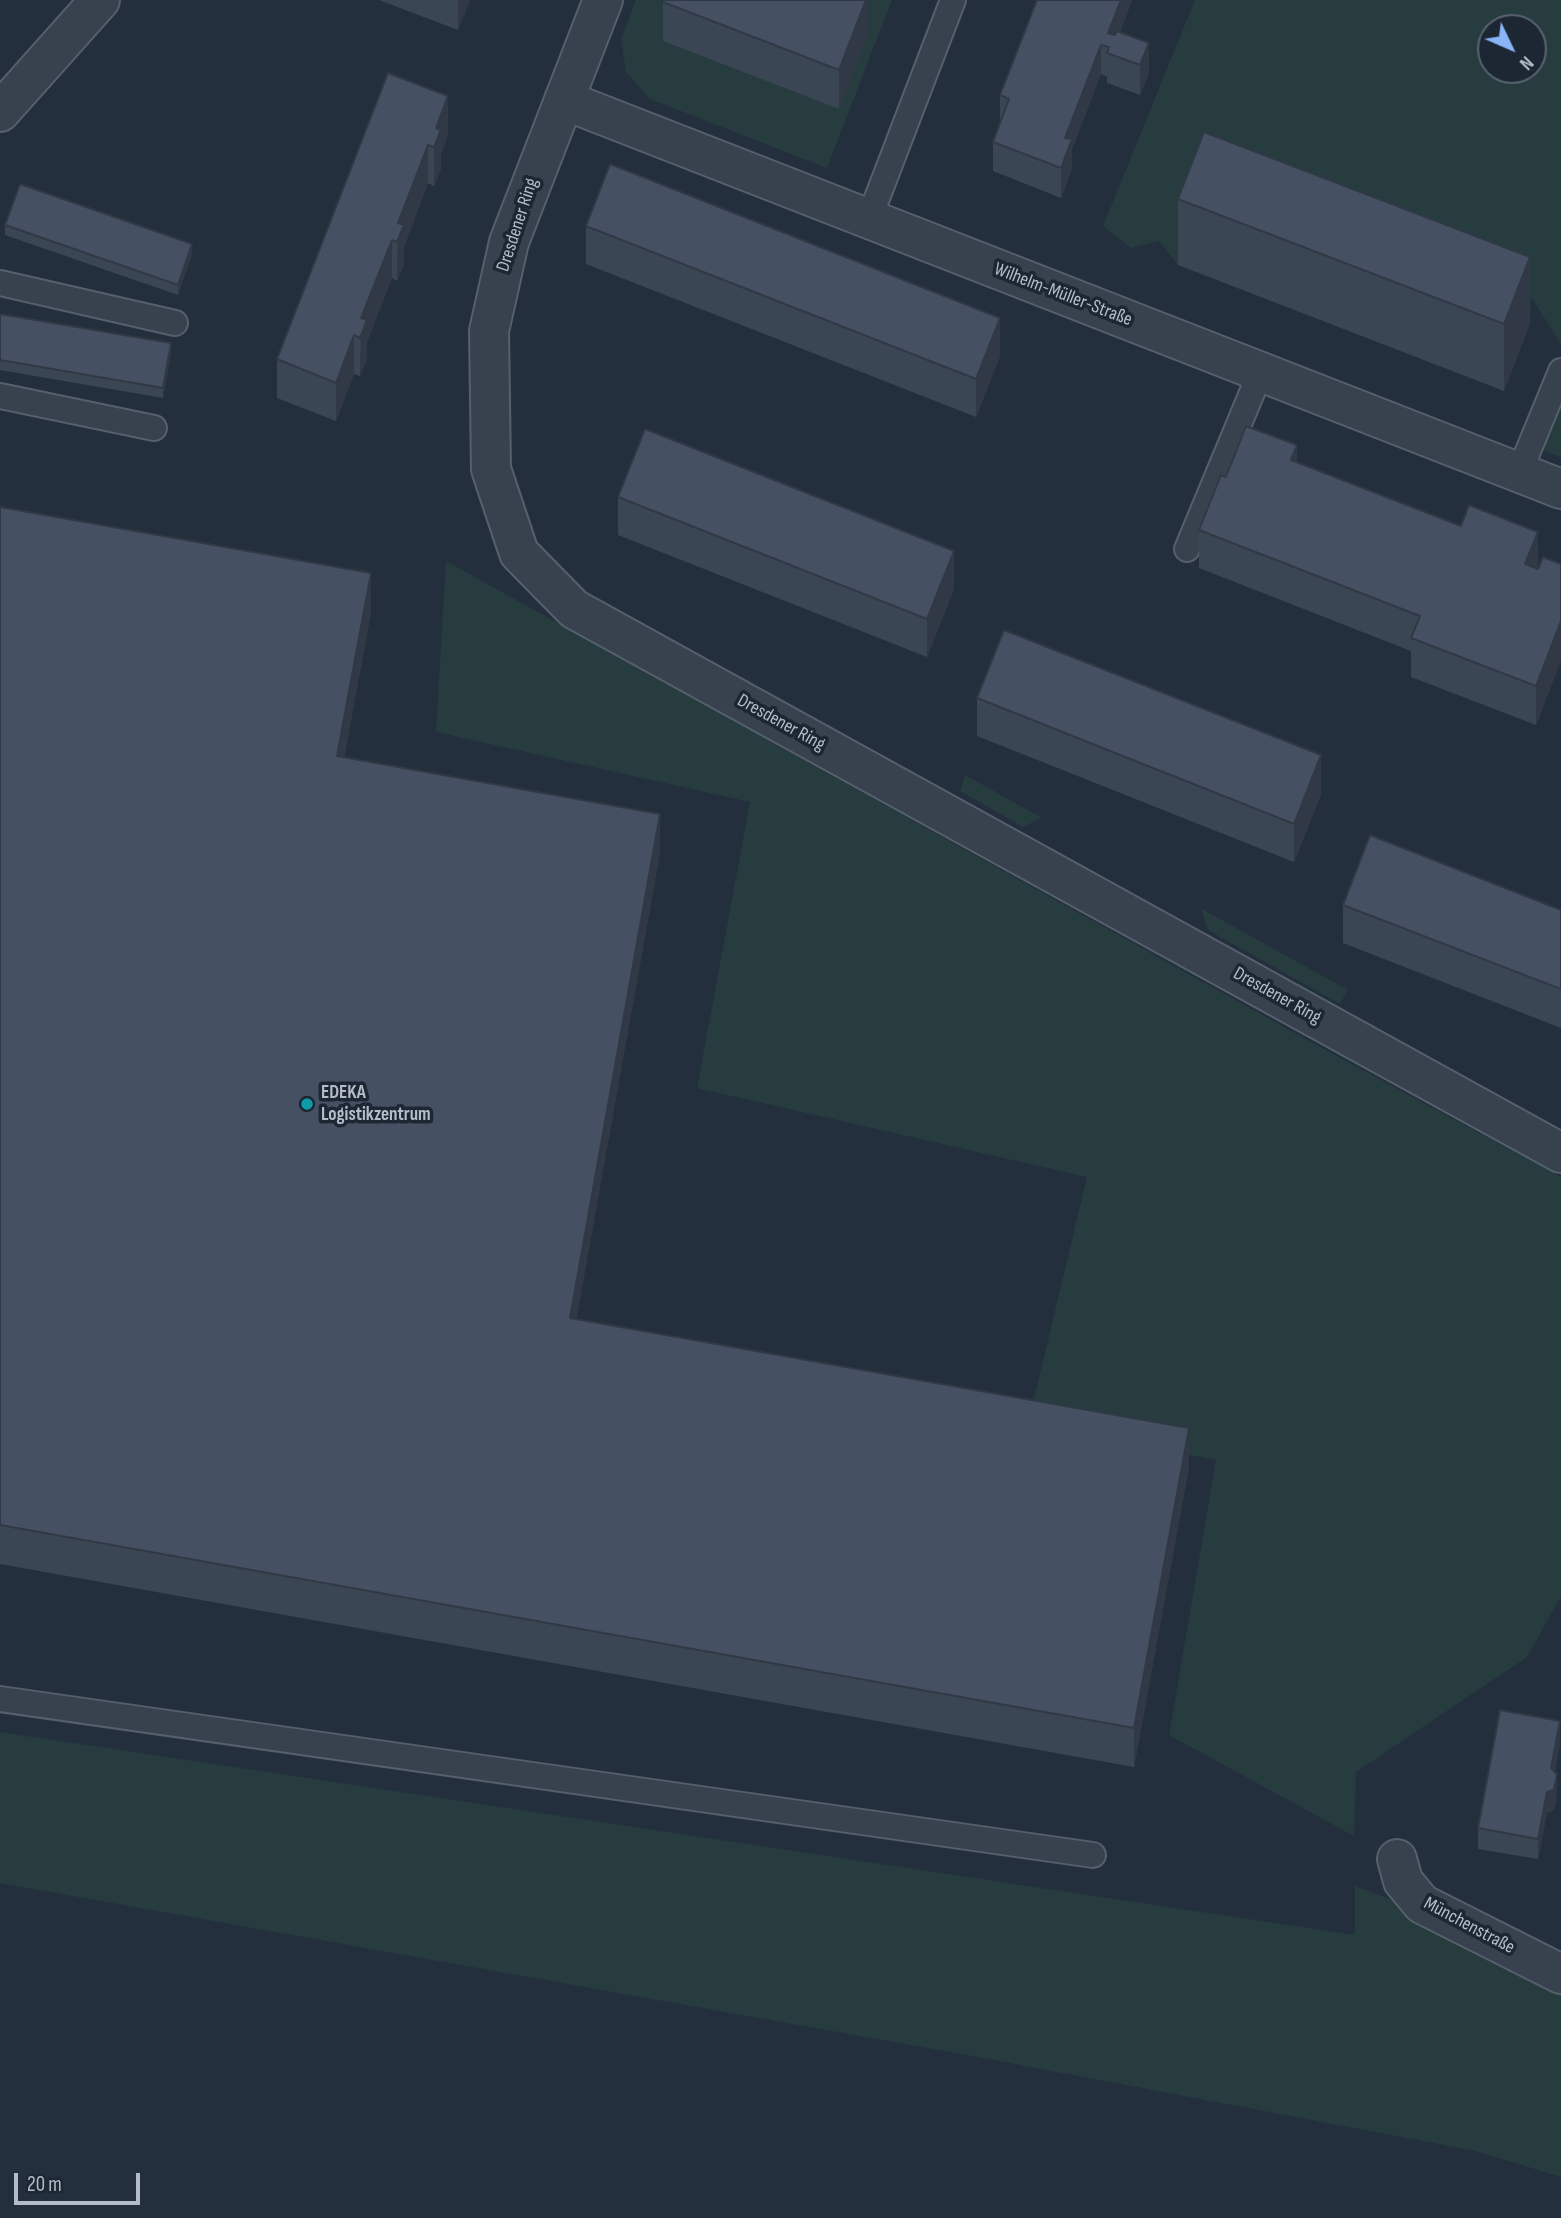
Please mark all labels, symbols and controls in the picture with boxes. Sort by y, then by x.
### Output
north arrow [1477,14,1547,84]
text: N [1514,51,1538,74]
street label: Dresdener Ring [492,175,544,275]
street label: Wilhelm-Müller-Straße [991,258,1135,332]
street label: Dresdener Ring [733,690,829,756]
street label: Dresdener Ring [1229,963,1325,1029]
place label: EDEKA Logistikzentrum [321,1082,431,1126]
marker: EDEKA Logistikzentrum [299,1096,315,1112]
street label: Münchenstraße [1420,1893,1518,1959]
scale bar [18,2158,144,2202]
text: 20 m [27,2172,62,2197]

